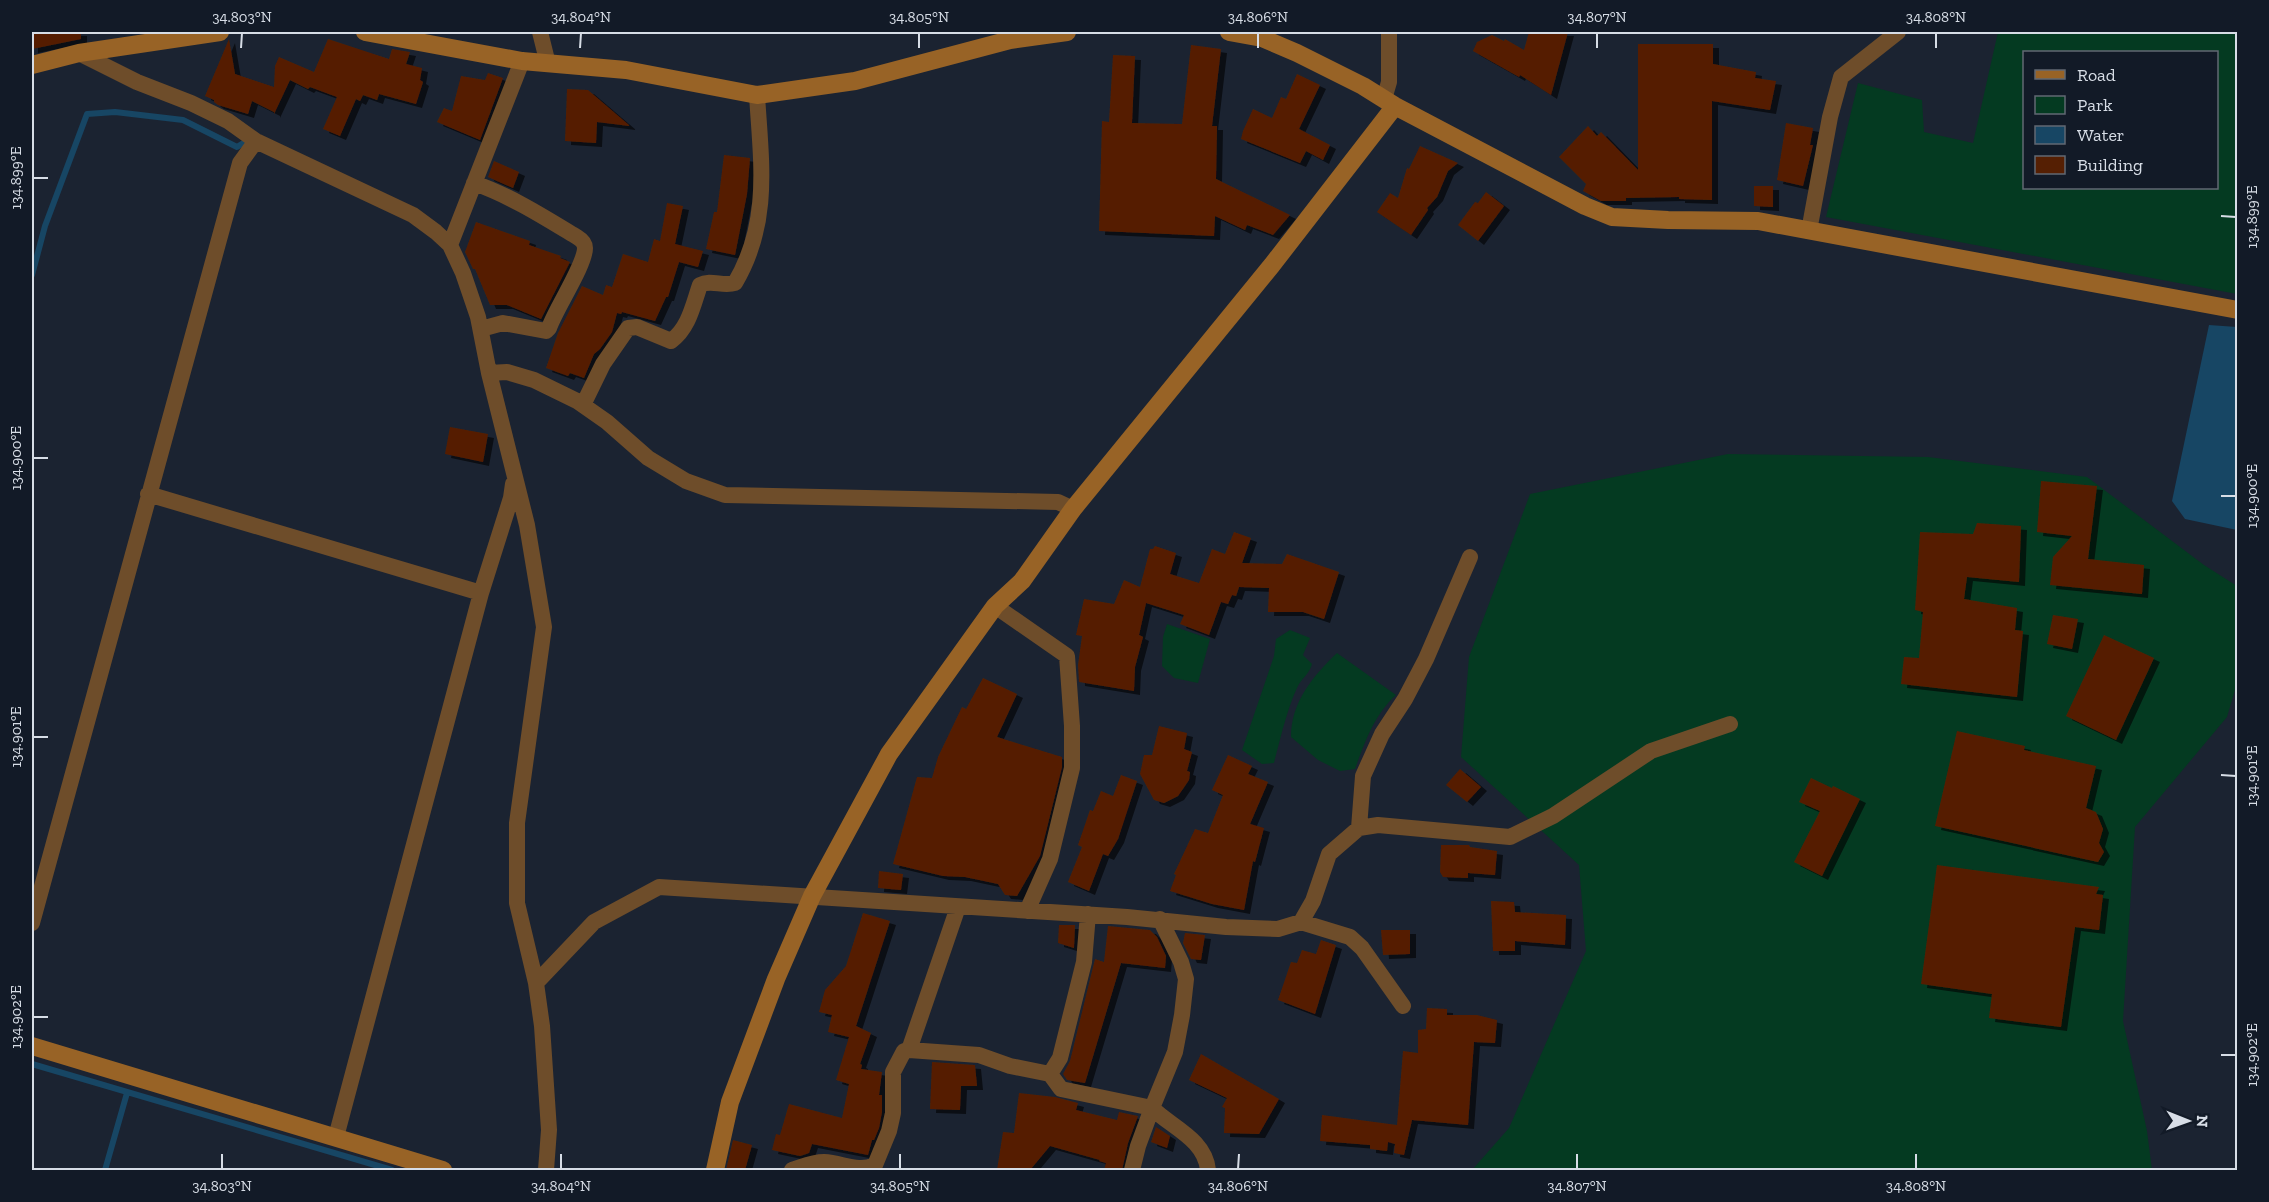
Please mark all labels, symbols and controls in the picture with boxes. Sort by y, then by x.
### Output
text: 34.803°N [212,8,272,26]
text: 34.804°N [551,8,611,26]
text: 34.805°N [889,8,949,26]
text: 34.806°N [1228,8,1288,26]
text: 34.807°N [1567,8,1627,26]
text: 34.808°N [1906,8,1966,26]
legend [2023,51,2218,189]
text: Road [2077,64,2116,86]
text: Park [2077,94,2113,116]
text: Water [2077,124,2124,146]
text: 134.899°E [7,146,25,210]
text: Building [2077,154,2143,176]
text: 134.899°E [2243,185,2261,249]
text: 134.900°E [7,426,25,490]
text: 134.900°E [2243,464,2261,528]
text: 134.901°E [7,706,25,768]
text: 134.901°E [2243,745,2261,807]
text: 134.902°E [7,985,25,1049]
text: 134.902°E [2243,1023,2261,1087]
north arrow [2158,1091,2218,1151]
text: N [2193,1115,2212,1128]
text: 34.803°N [192,1177,252,1195]
text: 34.804°N [531,1177,591,1195]
text: 34.805°N [870,1177,930,1195]
text: 34.806°N [1208,1177,1268,1195]
text: 34.807°N [1547,1177,1607,1195]
text: 34.808°N [1886,1177,1946,1195]

